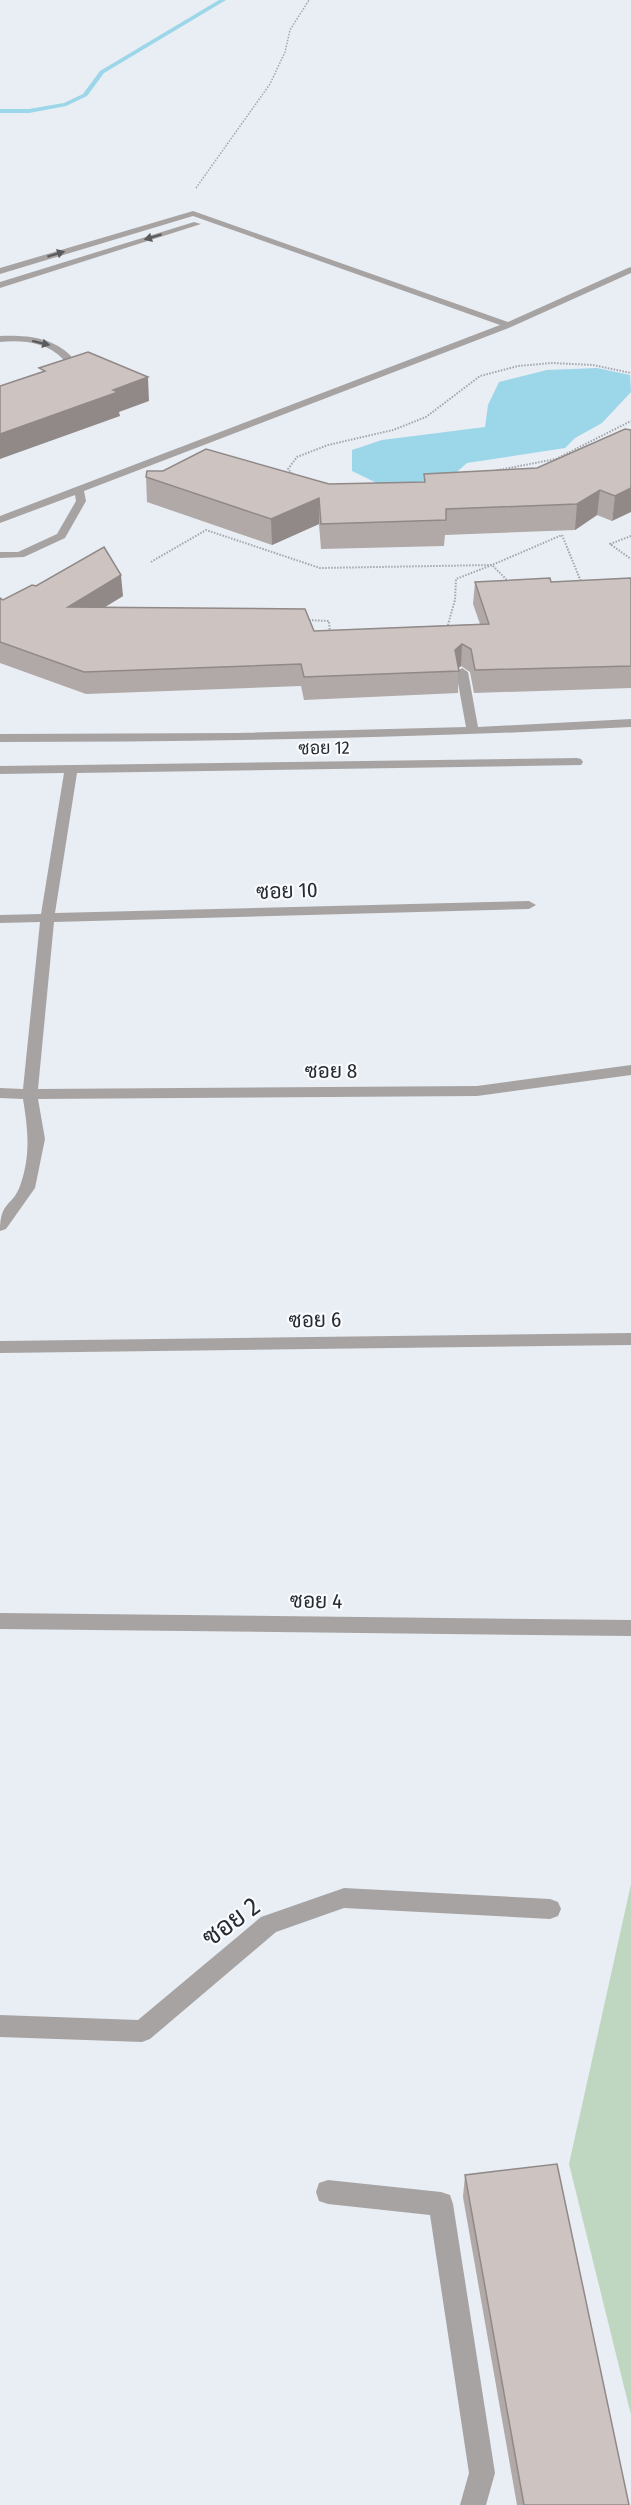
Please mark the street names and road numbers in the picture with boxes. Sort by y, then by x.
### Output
street label: ซอย 12 [298,737,350,759]
street label: ซอย 10 [256,877,318,905]
street label: ซอย 8 [305,1058,357,1084]
street label: ซอย 6 [288,1307,342,1333]
street label: ซอย 4 [290,1588,342,1614]
street label: ซอย 2 [196,1891,266,1953]

